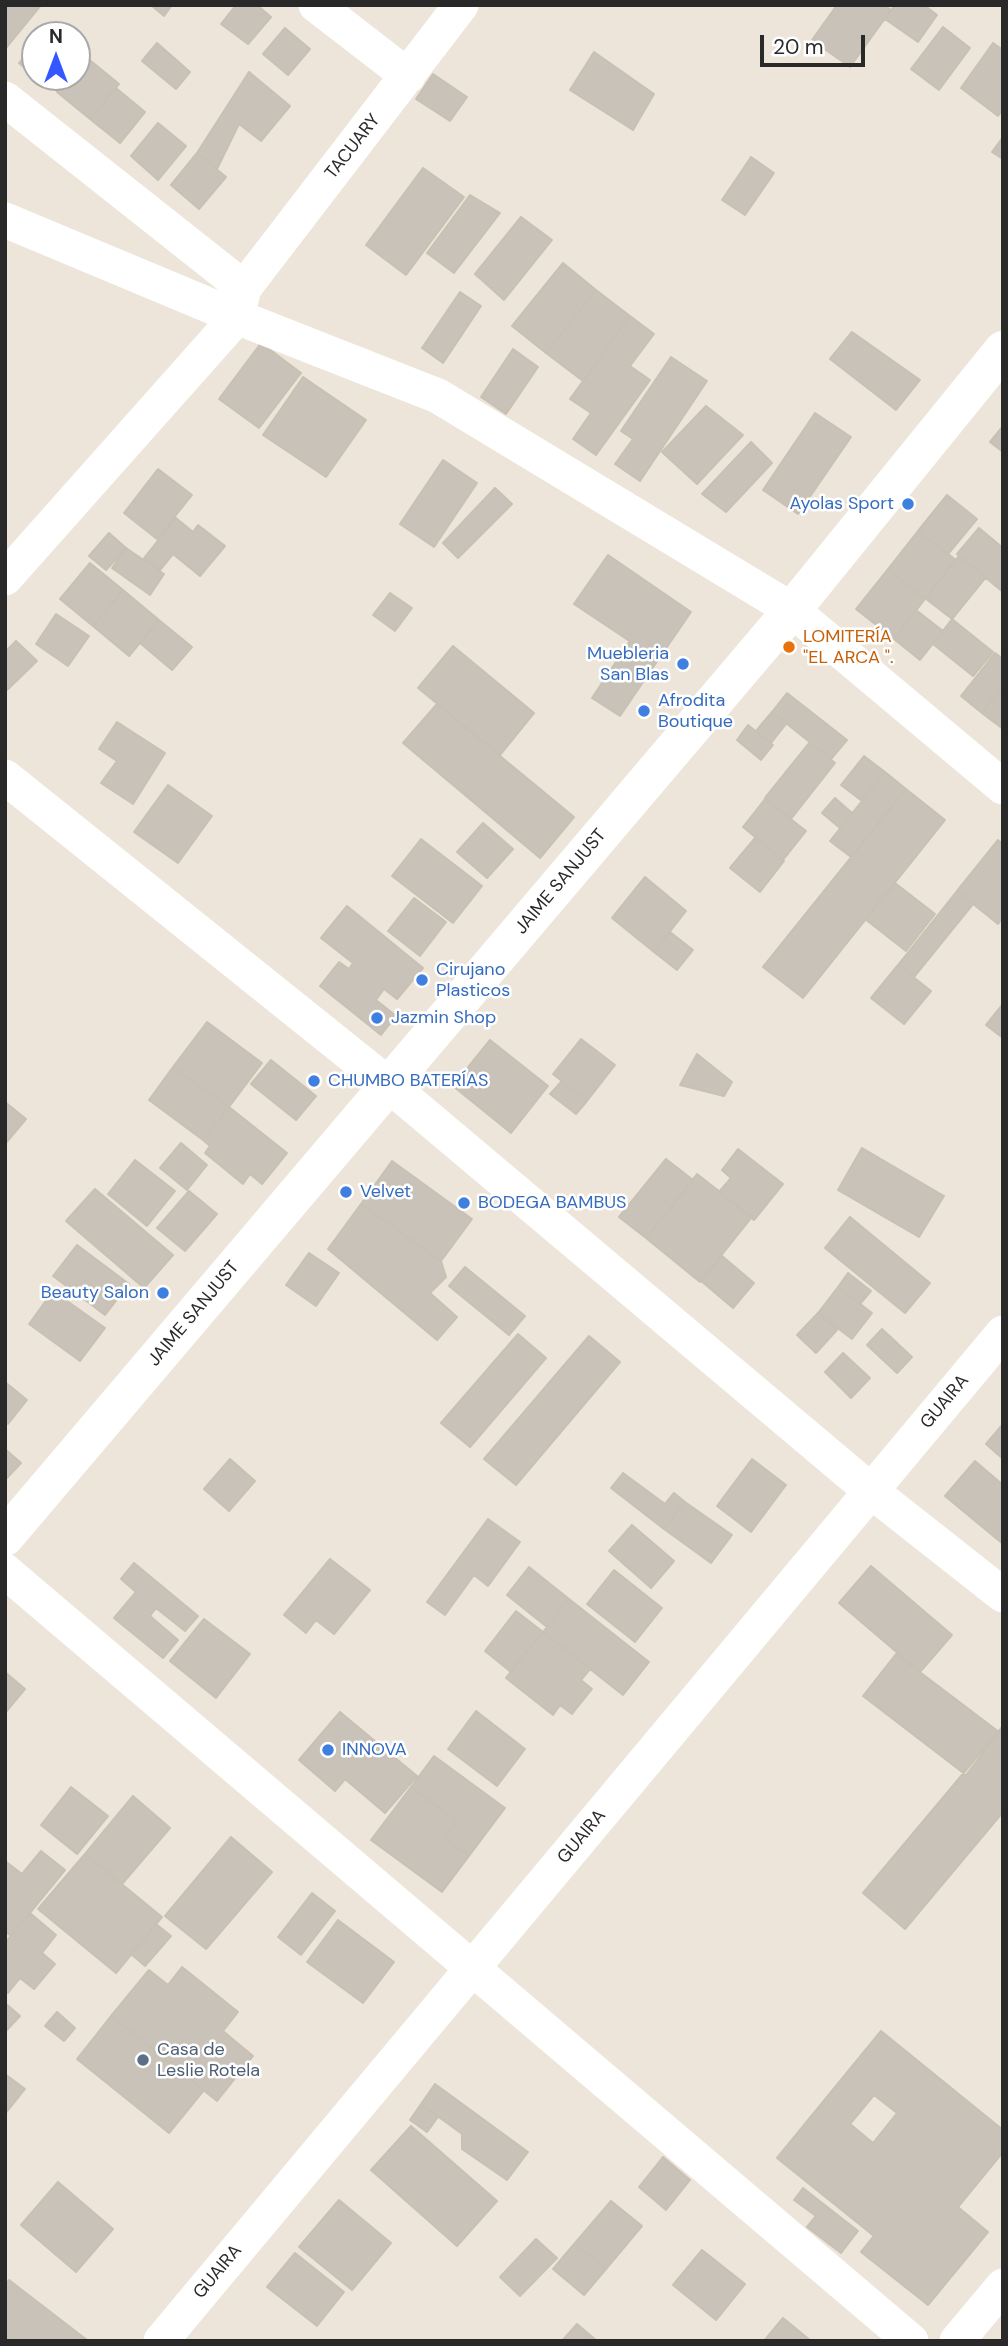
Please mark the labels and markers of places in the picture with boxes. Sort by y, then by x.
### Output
place label: Ayolas Sport [790,493,894,515]
marker: Ayolas Sport [900,496,916,512]
place label: LOMITERÍA "EL ARCA ". [803,626,893,668]
marker: LOMITERÍA "EL ARCA ". [781,639,797,655]
place label: Muebleria San Blas [587,643,669,686]
marker: Muebleria San Blas [675,656,691,672]
place label: Afrodita Boutique [658,690,733,732]
marker: Afrodita Boutique [636,703,652,719]
place label: Cirujano Plasticos [436,959,510,1002]
marker: Cirujano Plasticos [414,972,430,988]
place label: Jazmin Shop [391,1007,496,1029]
marker: Jazmin Shop [369,1010,385,1026]
place label: CHUMBO BATERÍAS [328,1070,488,1092]
marker: CHUMBO BATERÍAS [306,1073,322,1089]
place label: Velvet [360,1181,411,1203]
marker: Velvet [338,1184,354,1200]
place label: BODEGA BAMBUS [478,1192,627,1214]
marker: BODEGA BAMBUS [456,1195,472,1211]
place label: Beauty Salon [41,1282,149,1304]
marker: Beauty Salon [155,1285,171,1301]
place label: INNOVA [342,1739,407,1761]
marker: INNOVA [320,1742,336,1758]
place label: Casa de Leslie Rotela [157,2039,260,2082]
marker: Casa de Leslie Rotela [135,2052,151,2068]

